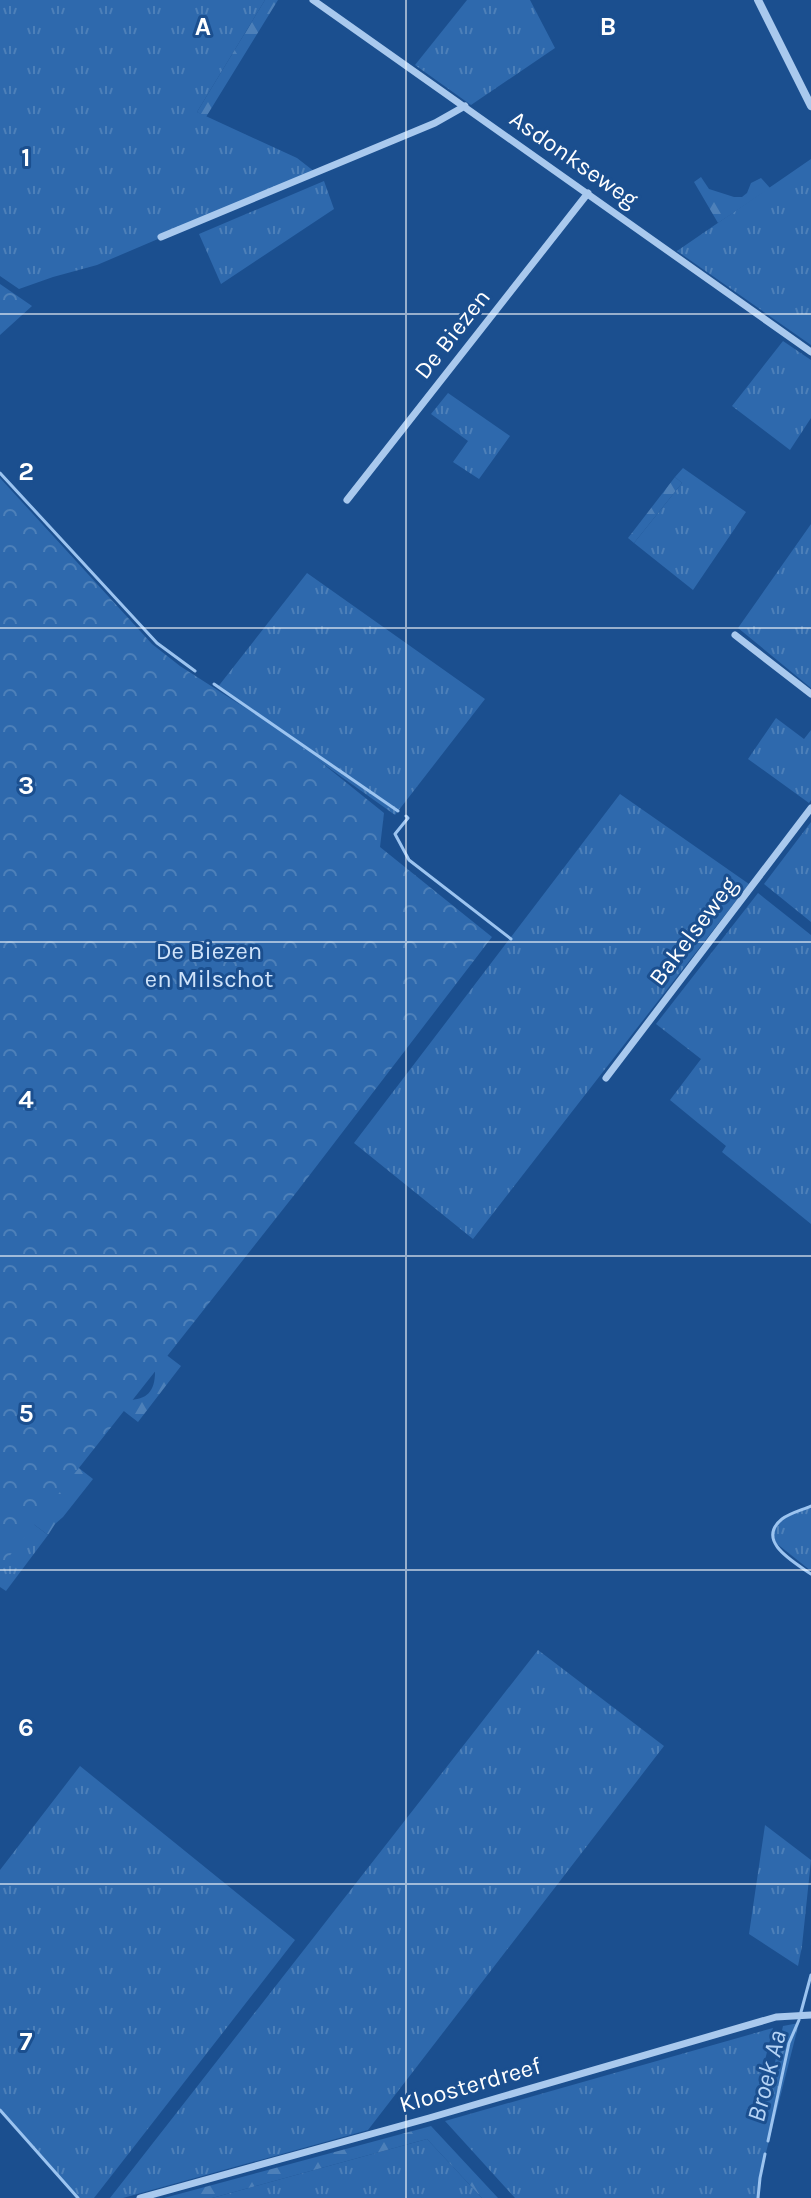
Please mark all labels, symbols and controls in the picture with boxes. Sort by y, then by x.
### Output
text: A [195,11,211,42]
text: B [600,11,616,42]
street label: Asdonkseweg [505,105,644,214]
text: 1 [21,142,31,173]
street label: De Biezen [408,283,496,385]
text: 2 [18,456,34,487]
text: 3 [18,770,34,801]
street label: Bakelseweg [643,871,743,991]
park label: De Biezen en Milschot [145,937,273,993]
text: 4 [18,1084,34,1115]
text: 5 [18,1398,34,1429]
text: 6 [18,1712,34,1743]
text: 7 [20,2026,33,2057]
water label: Broek Aa [740,2027,793,2125]
street label: Kloosterdreef [396,2051,545,2119]

